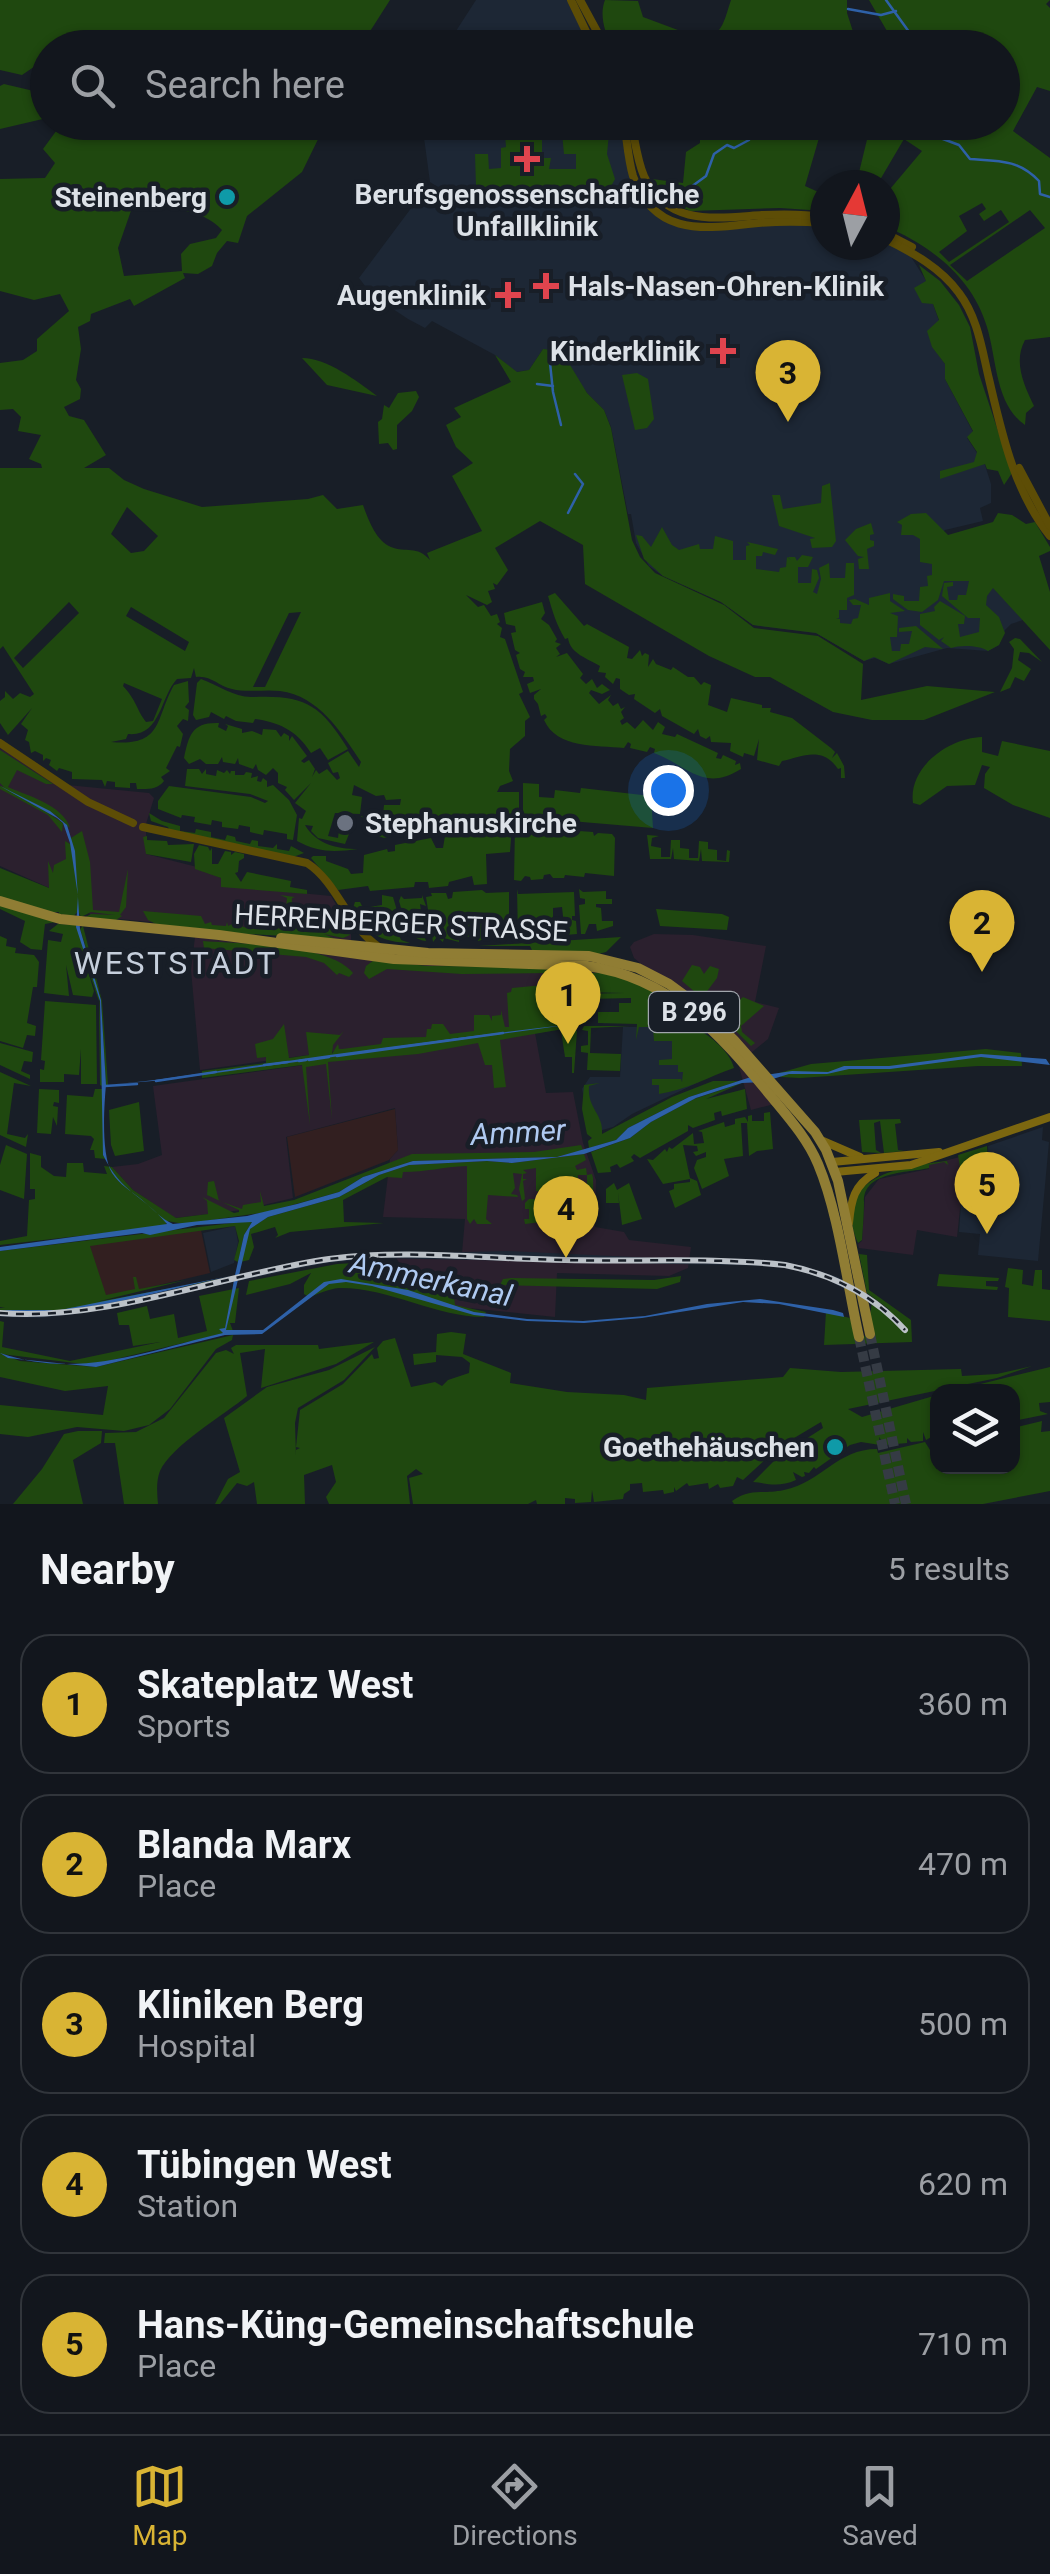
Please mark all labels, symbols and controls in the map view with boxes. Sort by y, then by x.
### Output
search box [30,30,1020,140]
icon: search [65,58,120,113]
text: Search here [145,63,345,107]
marker: Berufsgenossenschaftliche Unfallklinik [514,146,540,172]
north arrow [810,170,900,260]
place label: Berufsgenossenschaftliche Unfallklinik [355,178,699,243]
place label: Steinenberg [54,181,207,214]
marker: Steinenberg [216,186,238,208]
place label: Hals-Nasen-Ohren-Klinik [568,270,885,303]
marker: Hals-Nasen-Ohren-Klinik [533,273,559,299]
place label: Augenklinik [337,279,487,312]
marker: Augenklinik [495,282,521,308]
place label: Kinderklinik [550,335,701,368]
marker: Kinderklinik [710,338,736,364]
pin: 3 [756,340,820,422]
your location [643,765,694,816]
place label: Stephanuskirche [365,807,577,840]
marker: Stephanuskirche [334,812,356,834]
pin: 2 [950,890,1014,972]
street label: HERRENBERGER STRASSE [233,898,569,948]
district label: WESTSTADT [74,944,278,982]
pin: 1 [536,962,600,1044]
road number: B 296 [649,992,739,1032]
water label: Ammer [467,1112,568,1152]
pin: 5 [954,1152,1020,1234]
pin: 4 [534,1176,598,1258]
water label: Ammerkanal [345,1244,516,1313]
map controls [930,1384,1020,1474]
button: layers [930,1384,1020,1474]
place label: Goethehäuschen [603,1431,815,1464]
marker: Goethehäuschen [824,1436,846,1458]
text: Nearby [40,1545,175,1594]
text: 5 results [888,1550,1010,1588]
text: Skateplatz West [137,1663,413,1707]
text: 1 [65,1685,84,1723]
text: 360 m [918,1685,1008,1723]
text: Sports [137,1707,231,1745]
text: Blanda Marx [137,1823,351,1867]
text: 2 [65,1845,84,1883]
text: 470 m [918,1845,1008,1883]
text: Place [137,1867,216,1905]
text: Kliniken Berg [137,1983,364,2027]
text: 3 [65,2005,84,2043]
text: 500 m [918,2005,1008,2043]
text: Hospital [137,2027,256,2065]
text: Tübingen West [137,2143,392,2187]
text: 4 [65,2165,84,2203]
text: 620 m [918,2165,1008,2203]
text: Station [137,2187,238,2225]
text: Hans-Küng-Gemeinschaftschule [137,2303,694,2347]
text: 5 [65,2325,84,2363]
text: 710 m [918,2325,1008,2363]
text: Place [137,2347,216,2385]
tab: Map [132,2459,188,2552]
tab: Directions [452,2459,578,2552]
tab: Saved [842,2459,918,2552]

